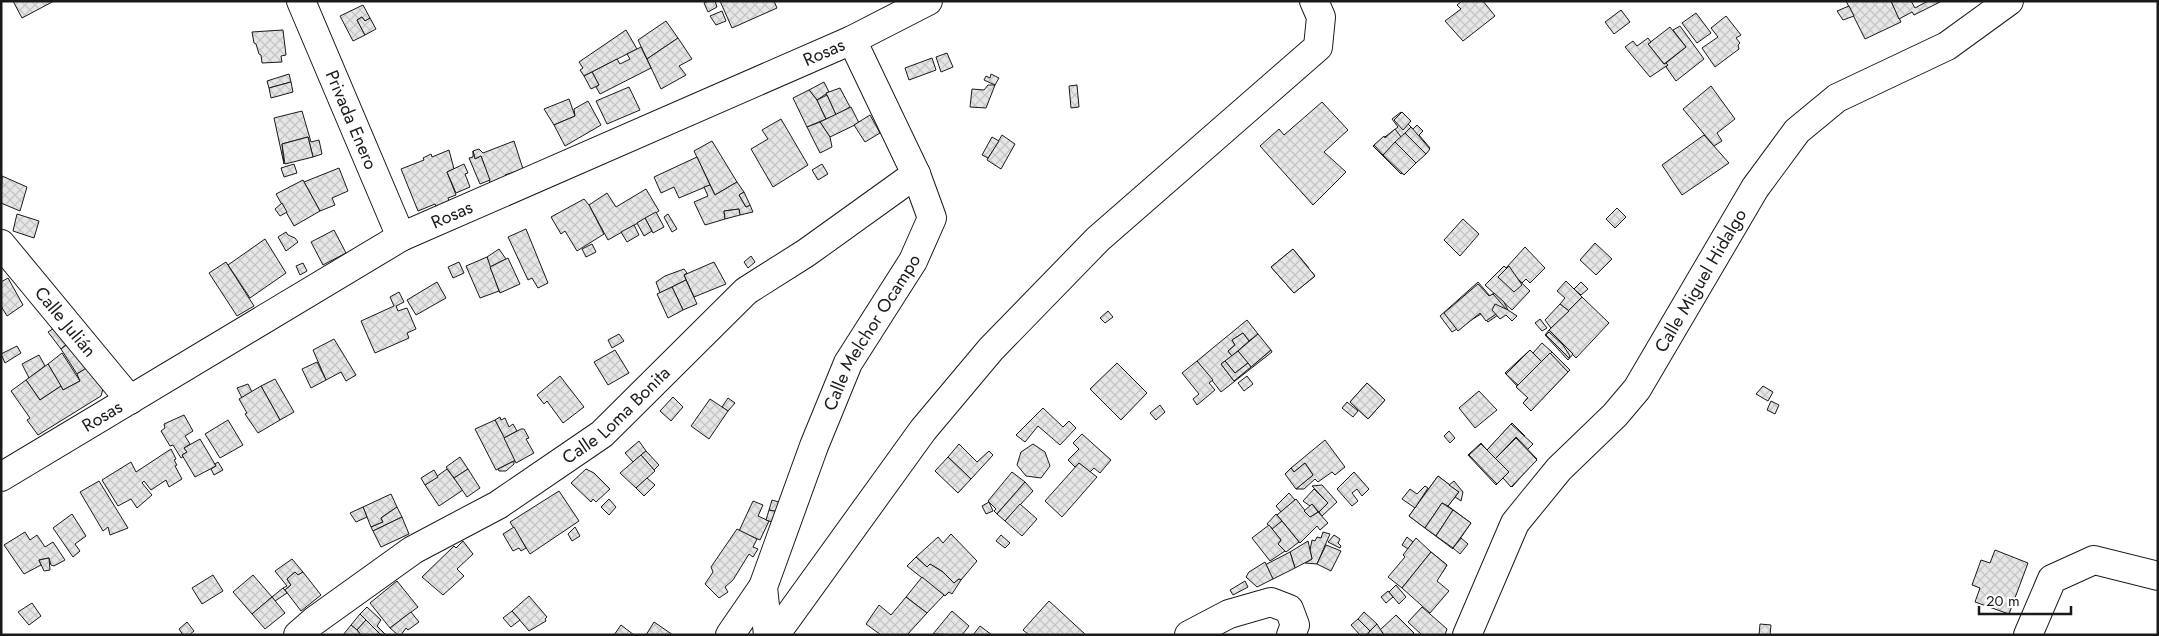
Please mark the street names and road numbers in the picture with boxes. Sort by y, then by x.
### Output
street label: Rosas [799,32,849,73]
street label: Privada Enero [319,66,384,174]
street label: Rosas [427,194,477,235]
street label: Calle Miguel Hidalgo [1648,204,1753,357]
street label: Calle Melchor Ocampo [817,250,927,415]
street label: Calle Julián [28,281,102,363]
street label: Calle Loma Bonita [557,360,676,471]
street label: Rosas [77,394,127,439]

